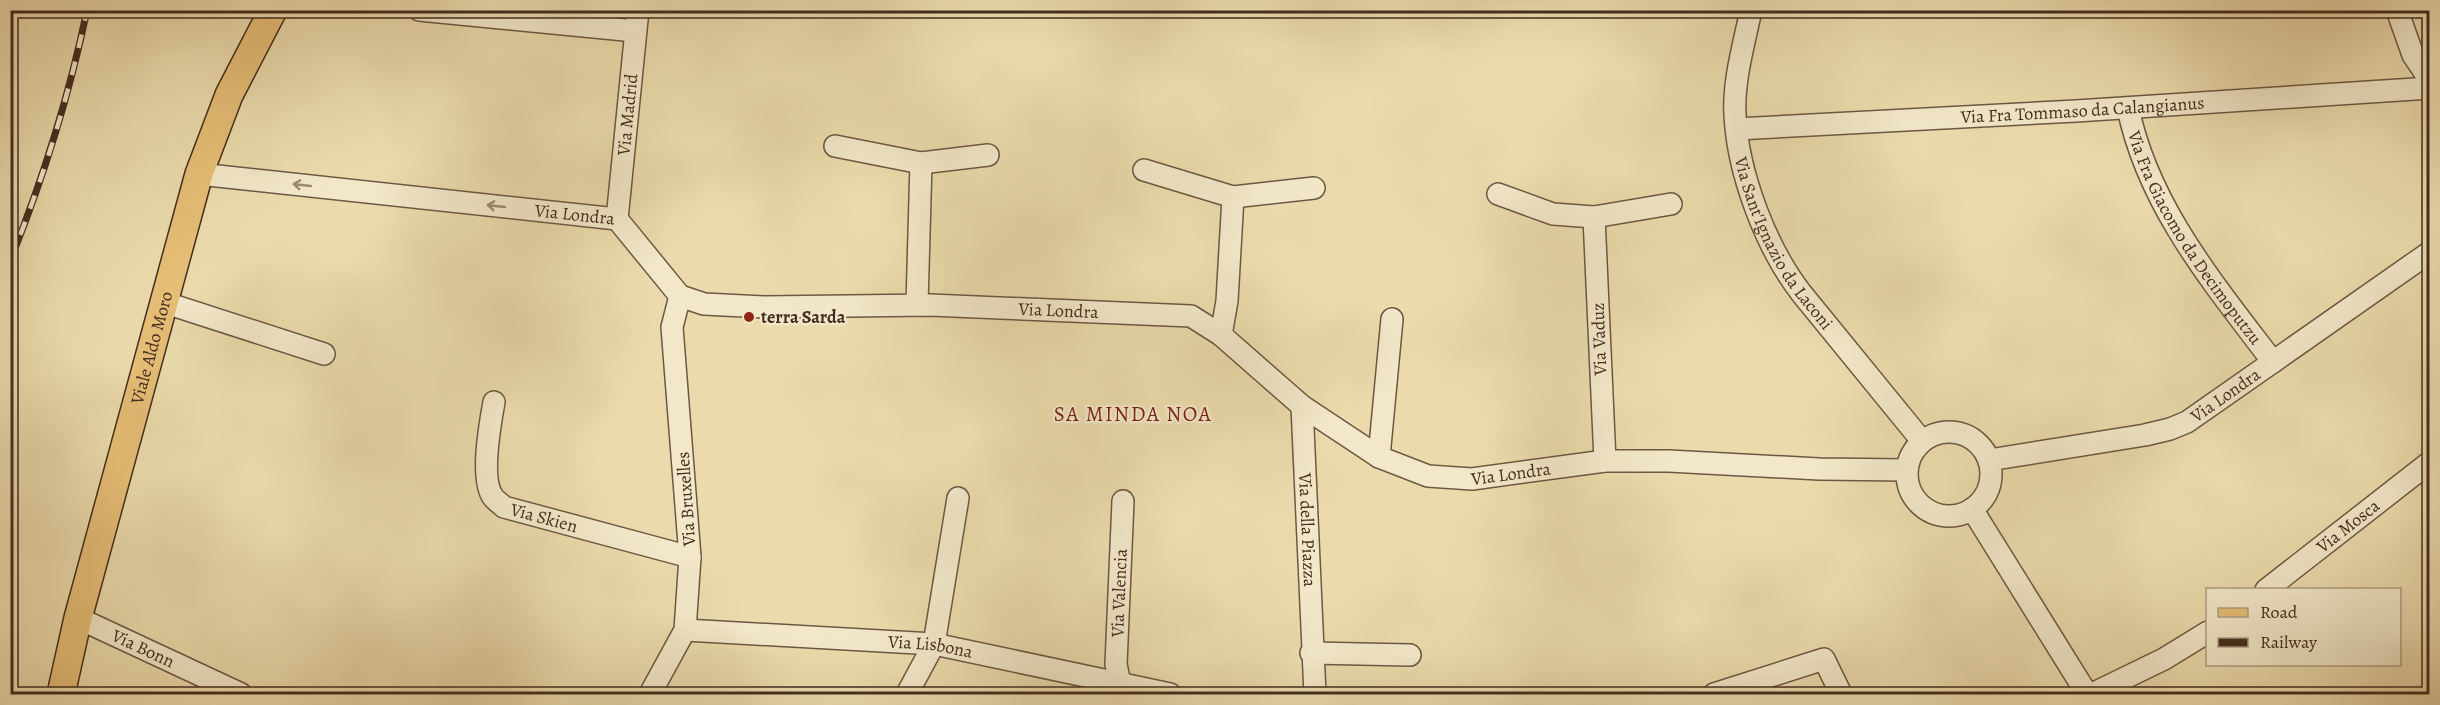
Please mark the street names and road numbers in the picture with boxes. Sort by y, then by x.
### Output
street label: Via Madrid [611,72,644,158]
street label: Via Fra Tommaso da Calangianus [1959,91,2205,129]
street label: Via Fra Giacomo da Decimoputzu [2122,127,2268,350]
street label: Via Sant'Ignazio da Laconi [1729,154,1838,335]
street label: Via Londra [533,198,617,231]
street label: Viale Aldo Moro [125,289,179,408]
street label: Via Londra [1017,297,1100,324]
street label: Via Vaduz [1586,302,1612,377]
street label: Via Londra [2185,362,2266,428]
street label: Via Bruxelles [671,451,701,548]
street label: Via Londra [1469,456,1553,491]
street label: Via della Piazza [1293,471,1322,588]
street label: Via Mosca [2311,493,2385,559]
street label: Via Skien [507,497,581,538]
street label: Via Valencia [1105,547,1133,639]
street label: Via Bonn [107,623,179,673]
street label: Via Lisbona [886,629,975,664]

